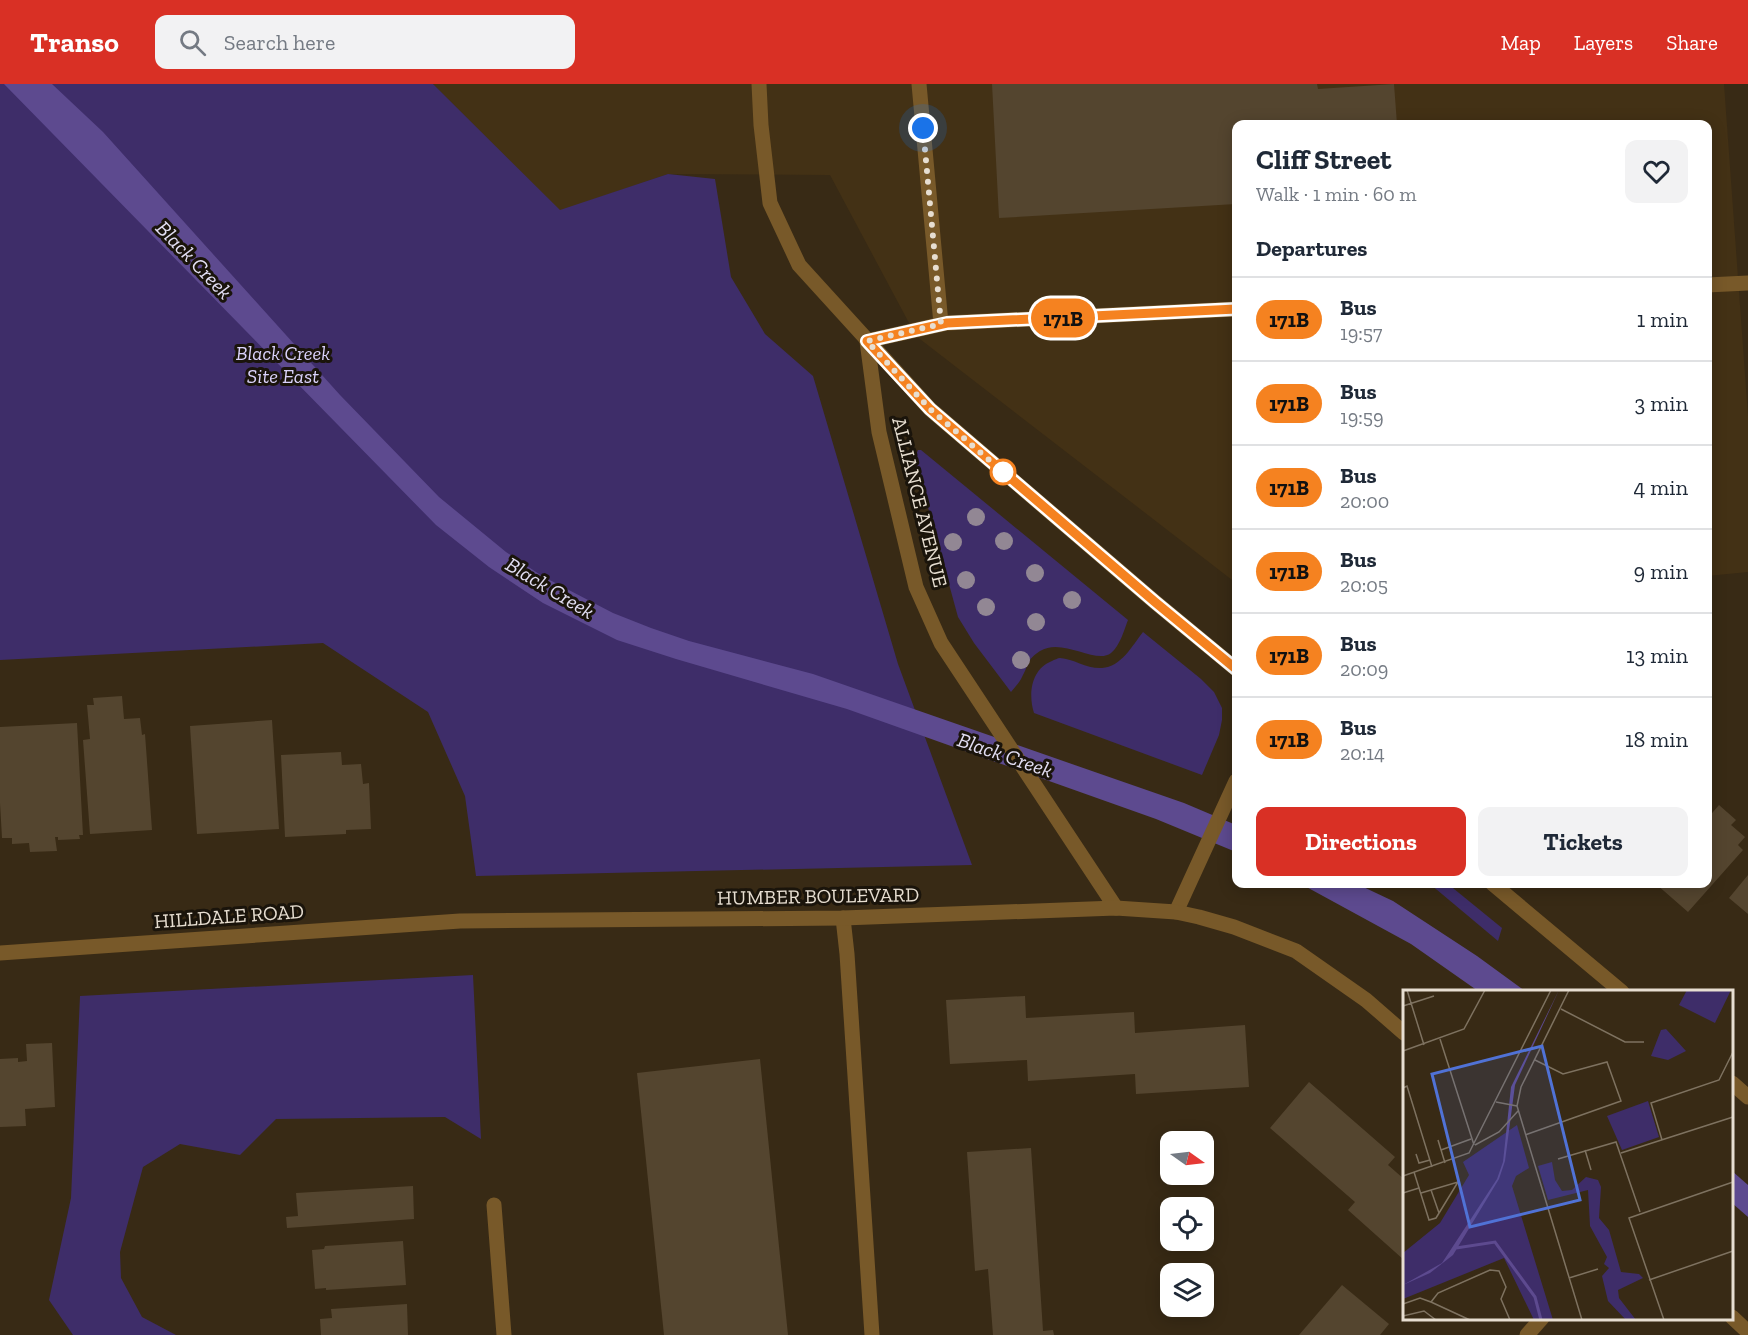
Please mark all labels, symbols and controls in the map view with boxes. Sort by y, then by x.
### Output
search box [155,15,575,69]
text: Transo [30,26,119,59]
icon: search [176,26,209,59]
text: Search here [224,29,335,56]
text: Map [1501,30,1541,55]
text: Layers [1574,30,1633,55]
text: Share [1666,30,1718,55]
your location [908,113,938,143]
button: heart [1625,140,1688,203]
text: Cliff Street [1256,143,1391,176]
text: Walk · 1 min · 60 m [1256,182,1417,206]
water label: Black Creek [151,215,238,304]
text: Departures [1256,235,1367,262]
text: Bus [1340,294,1377,321]
line badge: 171B [1021,298,1105,338]
text: 171B [1043,306,1083,331]
text: 1 min [1637,306,1688,333]
text: 171B [1269,307,1309,332]
text: 19:57 [1340,321,1382,345]
park label: Black Creek Site East [236,341,330,388]
text: Bus [1340,378,1377,405]
text: 3 min [1634,390,1688,417]
text: 171B [1269,391,1309,416]
text: 19:59 [1340,405,1384,429]
street label: ALLIANCE AVENUE [887,414,953,590]
unlabelled marker [990,459,1016,485]
text: Bus [1340,462,1377,489]
text: 4 min [1633,474,1688,501]
text: 171B [1269,475,1309,500]
text: 20:00 [1340,489,1389,513]
text: Bus [1340,546,1377,573]
water label: Black Creek [501,551,599,624]
text: 9 min [1634,558,1688,585]
text: 171B [1269,559,1309,584]
text: 20:05 [1340,573,1388,597]
text: Bus [1340,630,1377,657]
text: 13 min [1626,642,1688,669]
text: 171B [1269,643,1309,668]
text: 20:09 [1340,657,1388,681]
text: Bus [1340,714,1377,741]
text: 18 min [1625,726,1688,753]
water label: Black Creek [954,727,1056,782]
text: 171B [1269,727,1309,752]
text: 20:14 [1340,741,1385,765]
button: Directions [1256,807,1466,876]
button: Tickets [1478,807,1688,876]
street label: HUMBER BOULEVARD [717,882,919,910]
street label: HILLDALE ROAD [153,899,305,933]
inset map [1403,990,1733,1320]
north arrow [1160,1131,1214,1185]
map controls [1160,1131,1214,1317]
button: locate [1160,1197,1214,1251]
button: layers [1160,1263,1214,1317]

